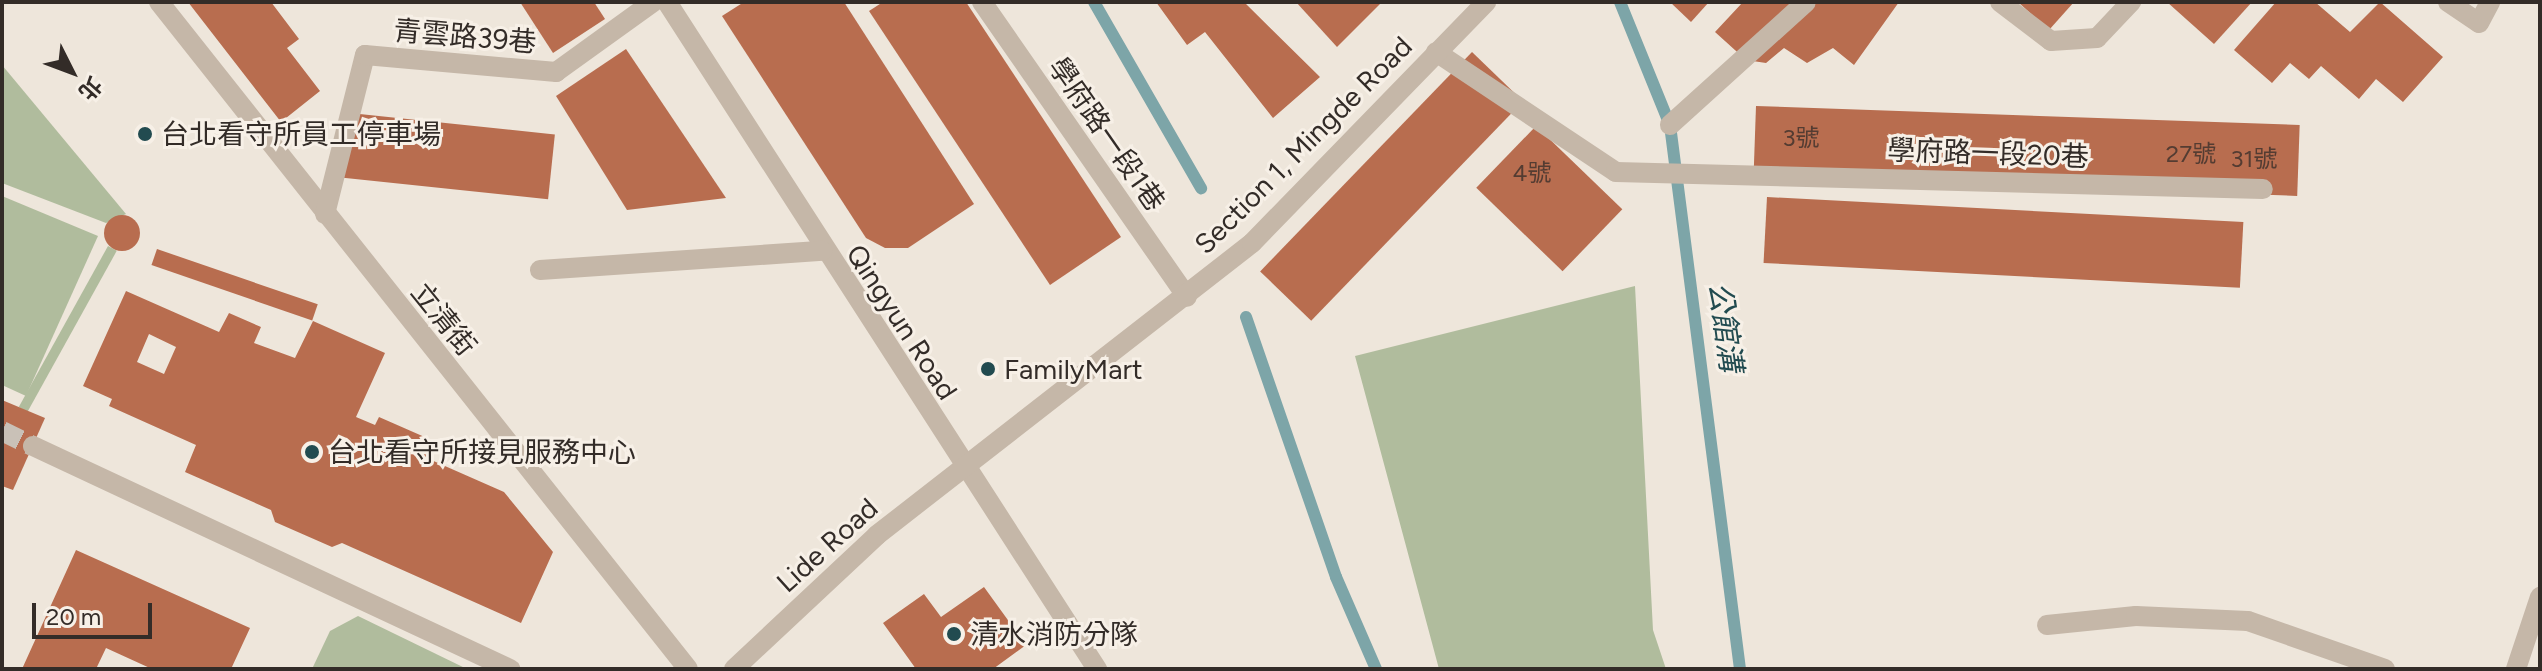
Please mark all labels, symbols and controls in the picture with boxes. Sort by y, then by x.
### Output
street label: 青雲路39巷 [392,13,538,59]
street label: Section 1, Mingde Road [1187,29,1419,261]
north arrow [32,32,112,112]
street label: 學府路一段1巷 [1042,51,1172,217]
text: 北 [73,71,108,106]
place label: 台北看守所員工停車場 [161,117,441,151]
house number: 3號 [1782,124,1820,152]
marker: 台北看守所員工停車場 [136,125,154,143]
street label: 學府路一段20巷 [1887,133,2089,173]
house number: 27號 [2166,140,2216,168]
house number: 31號 [2231,145,2277,173]
house number: 4號 [1513,159,1551,187]
street label: Qingyun Road [840,238,964,406]
street label: 立清街 [405,276,483,362]
water label: 公館溝 [1701,280,1749,374]
place label: FamilyMart [1004,352,1143,386]
marker: FamilyMart [979,360,997,378]
place label: 台北看守所接見服務中心 [328,435,636,469]
marker: 台北看守所接見服務中心 [303,443,321,461]
street label: Lide Road [770,491,884,599]
scale bar [36,587,156,637]
text: 20 m [46,602,101,631]
place label: 清水消防分隊 [970,617,1138,651]
marker: 清水消防分隊 [945,625,963,643]

